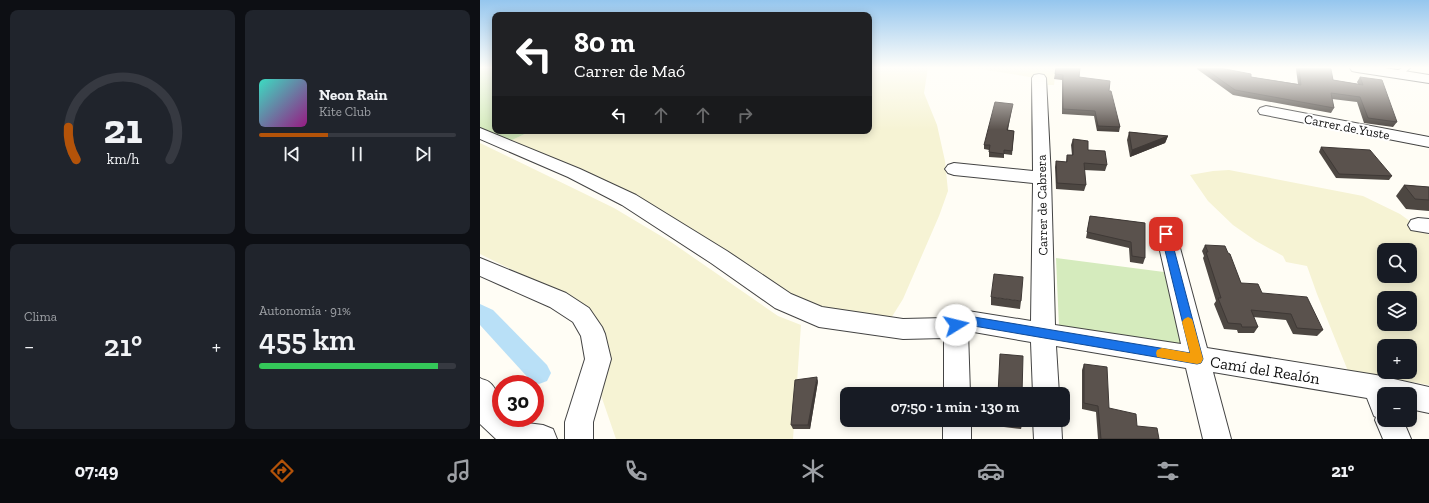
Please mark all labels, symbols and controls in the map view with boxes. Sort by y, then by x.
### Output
text: 80 m [574,26,635,59]
icon: left [508,28,560,80]
text: Carrer de Maó [574,60,685,82]
text: Neon Rain [319,86,387,104]
text: 21 [103,104,142,154]
text: Kite Club [319,104,371,119]
icon: left [608,104,630,126]
icon: ahead [650,104,672,126]
icon: ahead [692,104,714,126]
icon: right [734,104,756,126]
street label: Carrer de Yuste [1303,111,1391,143]
icon: previous [281,143,303,165]
icon: pause [346,143,368,165]
icon: next [412,143,434,165]
text: km/h [106,150,139,167]
street label: Carrer de Cabrera [1034,154,1050,256]
pin [1149,217,1183,251]
icon: arrive [1155,223,1177,245]
map controls [1377,243,1417,427]
button: search [1377,243,1417,283]
button: layers [1377,291,1417,331]
text: Autonomía · 91% [259,303,351,318]
position arrow [935,304,977,346]
text: Clima [24,309,57,324]
text: 455 km [259,322,355,358]
text: 21° [104,328,142,364]
text: − [24,333,34,360]
text: + [212,333,221,360]
button: + [1377,339,1417,379]
street label: Camí del Realón [1209,352,1322,388]
speed limit sign: 30 [492,375,544,427]
button: − [1377,387,1417,427]
text: 07:50 · 1 min · 130 m [891,398,1019,416]
icon: directions [268,457,296,485]
icon: music [445,457,473,485]
icon: phone [622,457,650,485]
icon: climate [799,457,827,485]
icon: car [977,457,1005,485]
icon: filters [1154,457,1182,485]
text: 07:49 [75,460,118,482]
text: 21° [1331,460,1354,482]

